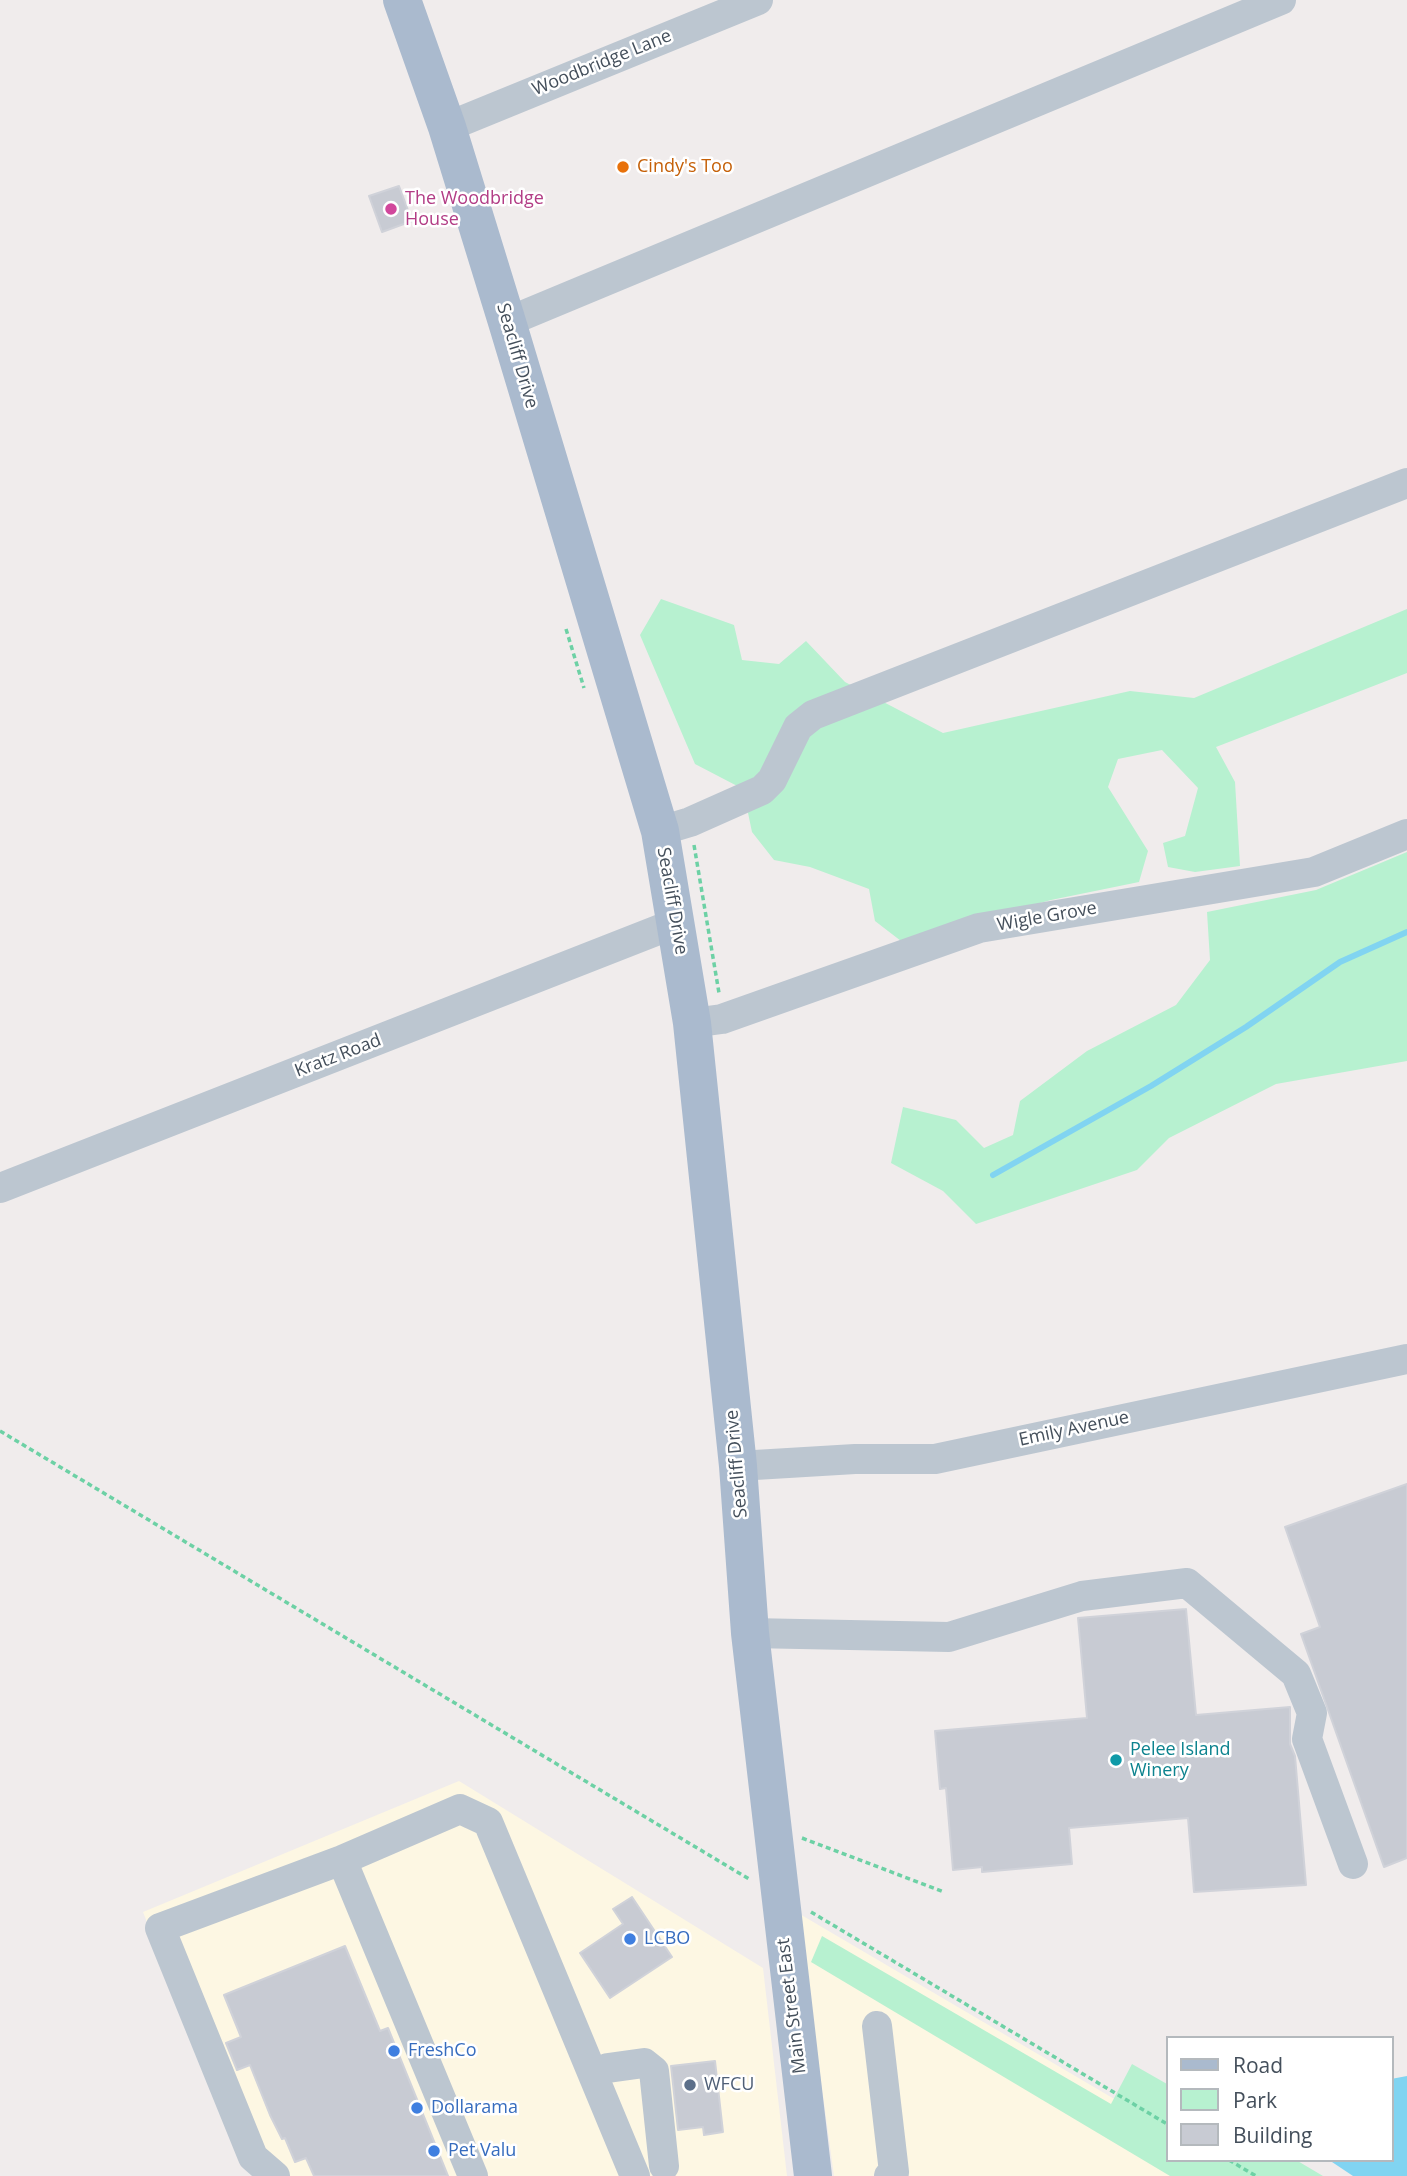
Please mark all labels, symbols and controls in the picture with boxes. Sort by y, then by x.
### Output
street label: Woodbridge Lane [529,25,675,101]
place label: Cindy's Too [637,156,733,178]
marker: Cindy's Too [615,159,631,175]
place label: The Woodbridge House [405,188,544,230]
marker: The Woodbridge House [383,201,399,217]
street label: Seacliff Drive [492,301,542,411]
street label: Seacliff Drive [652,846,692,956]
street label: Wigle Grove [996,898,1098,936]
street label: Kratz Road [292,1030,384,1082]
street label: Emily Avenue [1017,1407,1131,1451]
street label: Seacliff Drive [722,1409,752,1519]
place label: Pelee Island Winery [1130,1739,1231,1782]
marker: Pelee Island Winery [1108,1752,1124,1768]
place label: LCBO [644,1928,690,1950]
marker: LCBO [622,1931,638,1947]
street label: Main Street East [773,1937,811,2075]
legend [1166,2036,1393,2162]
place label: FreshCo [408,2040,477,2062]
marker: FreshCo [386,2043,402,2059]
text: Road [1233,2051,1283,2079]
place label: WFCU [704,2074,754,2096]
marker: WFCU [682,2077,698,2093]
text: Park [1233,2086,1277,2114]
place label: Dollarama [431,2097,518,2119]
marker: Dollarama [409,2100,425,2116]
text: Building [1233,2121,1312,2149]
place label: Pet Valu [448,2140,516,2162]
marker: Pet Valu [426,2143,442,2159]

